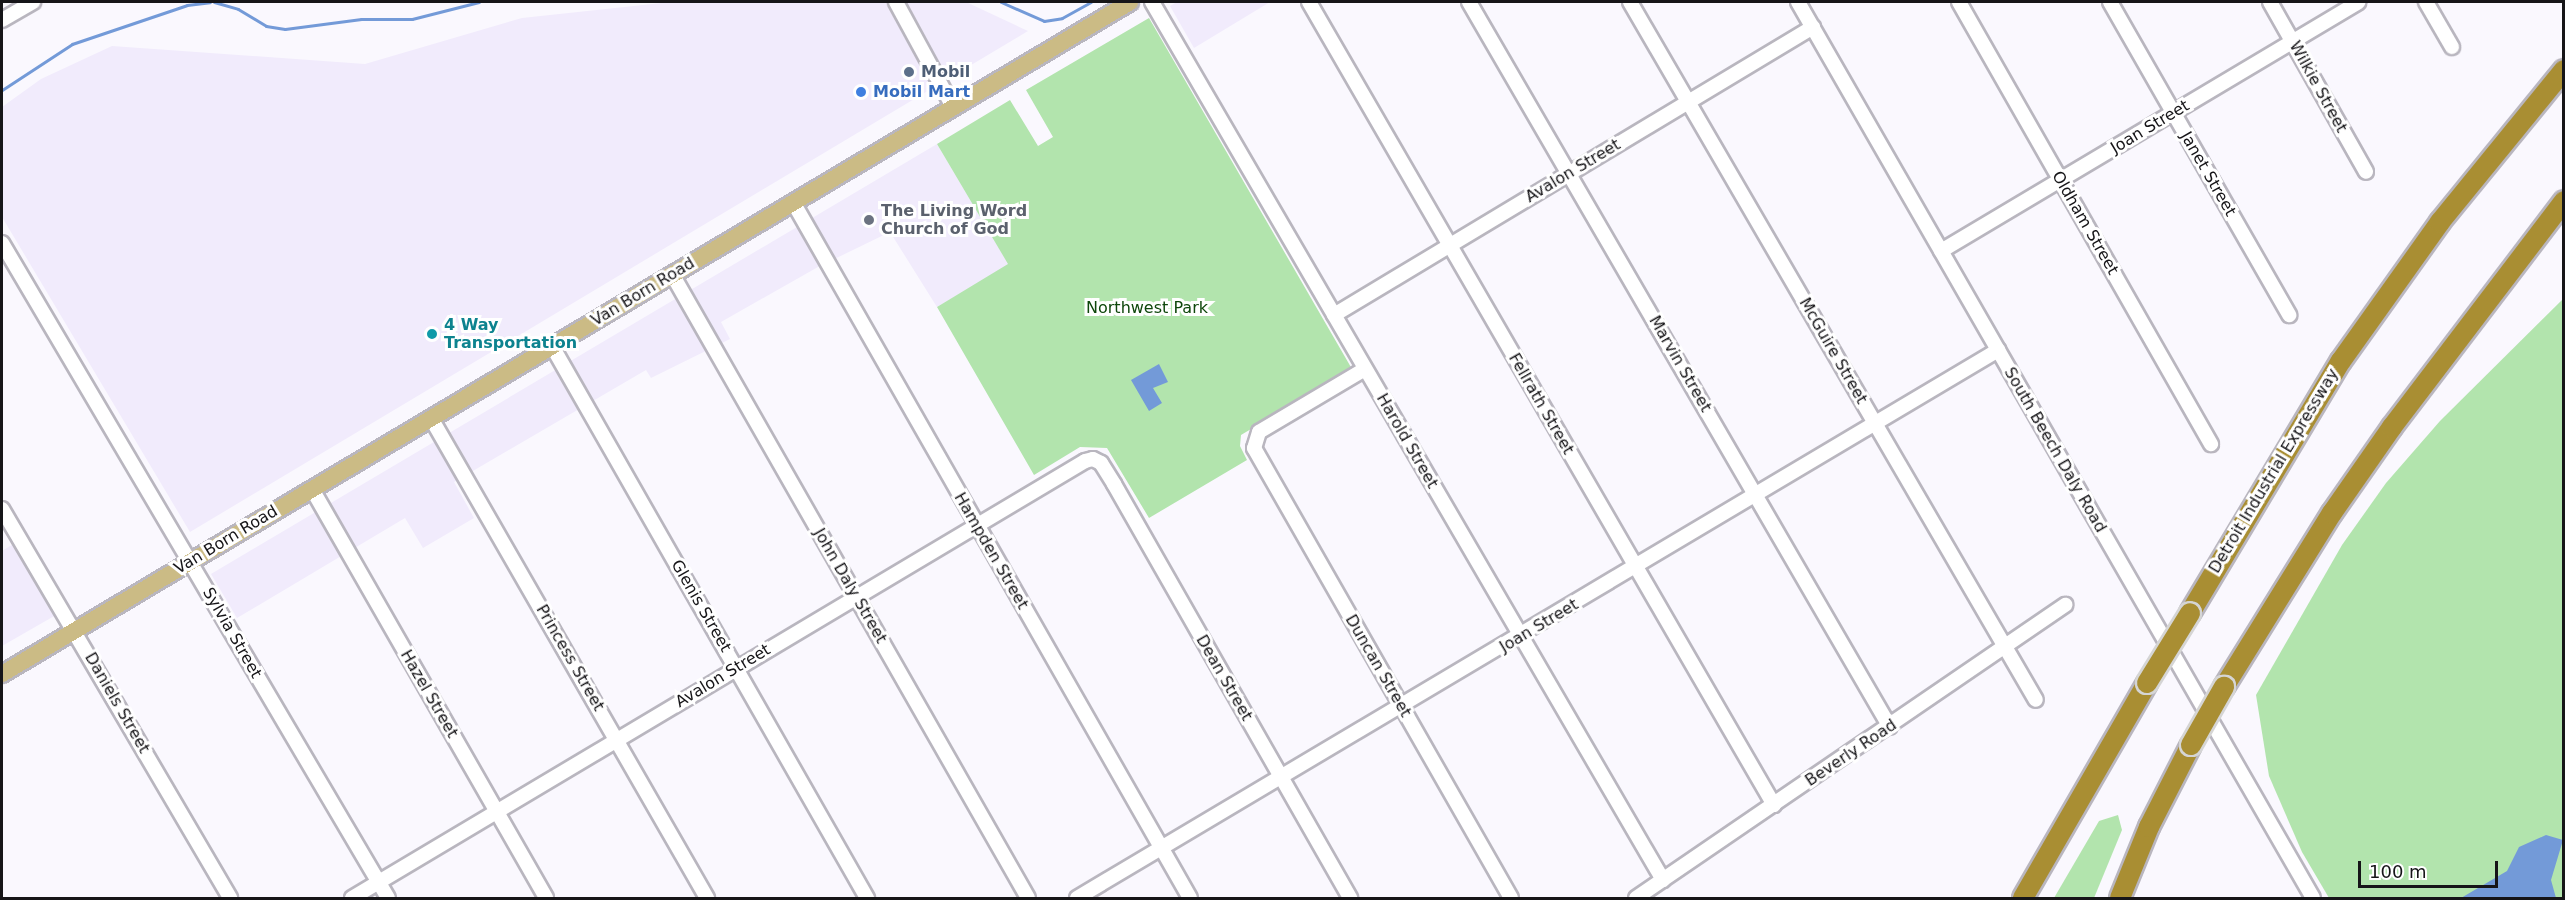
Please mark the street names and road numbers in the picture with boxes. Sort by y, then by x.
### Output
street label: Wilkie Street [2285,38,2351,136]
street label: Joan Street [2107,96,2193,158]
street label: Janet Street [2176,128,2240,220]
street label: Avalon Street [1522,135,1624,207]
street label: Oldham Street [2048,168,2122,278]
street label: Van Born Road [588,254,698,330]
street label: McGuire Street [1795,295,1871,407]
street label: Marvin Street [1645,312,1715,416]
street label: Fellrath Street [1504,350,1578,458]
street label: South Beech Daly Road [2000,364,2110,536]
street label: Detroit Industrial Expressway [2205,365,2343,577]
street label: Harold Street [1372,390,1442,492]
street label: Hampden Street [950,489,1032,613]
street label: Van Born Road [171,502,281,578]
street label: John Daly Street [809,525,891,647]
street label: Glenis Street [667,556,735,656]
street label: Sylvia Street [198,584,266,682]
street label: Joan Street [1496,595,1582,657]
street label: Princess Street [532,601,608,715]
street label: Duncan Street [1341,611,1415,721]
street label: Dean Street [1192,632,1256,724]
street label: Avalon Street [672,640,774,712]
street label: Hazel Street [396,647,462,741]
street label: Daniels Street [80,649,154,757]
street label: Beverly Road [1802,715,1900,791]

